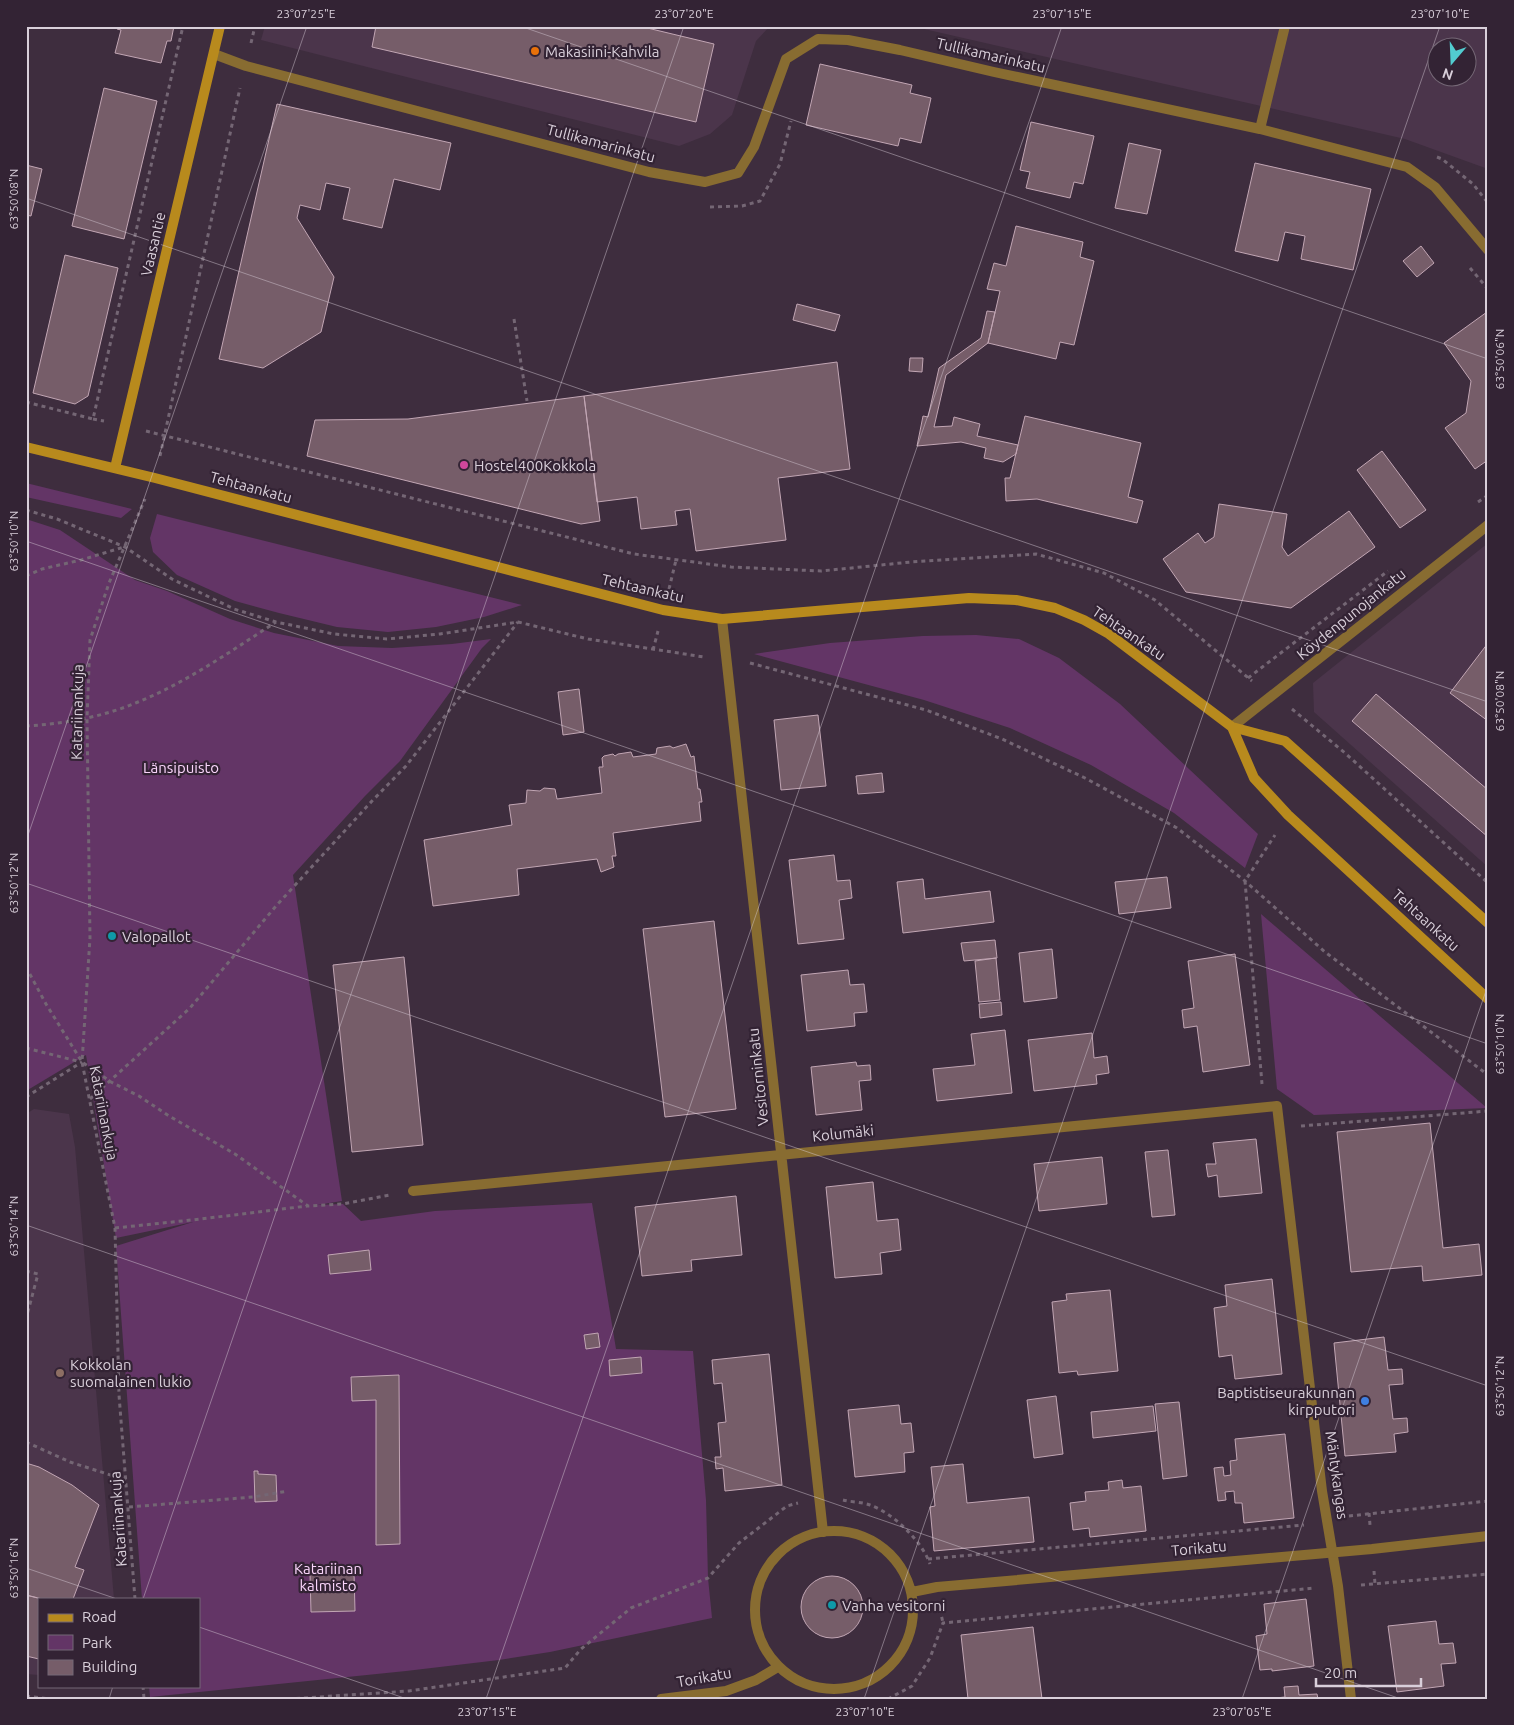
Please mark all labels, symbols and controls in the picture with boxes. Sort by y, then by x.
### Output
text: 23°07'25"E [277,7,336,20]
text: 23°07'20"E [655,7,714,20]
text: 23°07'15"E [1033,7,1092,20]
text: 23°07'10"E [1411,7,1470,20]
street label: Tullikamarinkatu [935,34,1047,76]
north arrow [1426,38,1476,88]
place label: Makasiini-Kahvila [545,43,659,60]
marker: Makasiini-Kahvila [529,45,541,57]
text: N [1440,65,1455,84]
street label: Tullikamarinkatu [545,120,657,166]
text: 63°50'08"N [7,169,20,229]
street label: Vaasantie [137,210,169,278]
text: 63°50'06"N [1493,329,1506,389]
place label: Hostel400Kokkola [474,457,596,474]
marker: Hostel400Kokkola [458,459,470,471]
street label: Tehtaankatu [208,468,294,506]
text: 63°50'10"N [7,511,20,571]
street label: Köydenpunojankatu [1293,565,1409,663]
street label: Tehtaankatu [600,570,686,606]
street label: Tehtaankatu [1089,602,1169,664]
street label: Katariinankuja [68,664,86,760]
text: 63°50'08"N [1493,671,1506,731]
park label: Länsipuisto [143,759,219,776]
text: 63°50'12"N [7,853,20,913]
street label: Tehtaankatu [1389,886,1463,954]
place label: Valopallot [122,928,191,945]
marker: Valopallot [106,930,118,942]
text: 63°50'10"N [1493,1014,1506,1074]
street label: Vesitorninkatu [744,1027,772,1127]
street label: Katariinankuja [87,1064,121,1162]
street label: Kolumäki [811,1121,875,1145]
text: 63°50'14"N [7,1196,20,1256]
place label: Kokkolan suomalainen lukio [70,1356,191,1390]
text: 63°50'12"N [1493,1356,1506,1416]
marker: Kokkolan suomalainen lukio [54,1367,66,1379]
place label: Baptistiseurakunnan kirpputori [1217,1384,1355,1418]
marker: Baptistiseurakunnan kirpputori [1359,1395,1371,1407]
street label: Mäntykangas [1322,1430,1352,1520]
street label: Katariinankuja [106,1471,130,1567]
street label: Torikatu [1171,1537,1227,1559]
text: 63°50'16"N [7,1538,20,1598]
park label: Katariinan kalmisto [294,1560,362,1594]
place label: Vanha vesitorni [842,1597,946,1614]
legend [38,1598,200,1688]
marker: Vanha vesitorni [826,1599,838,1611]
text: Road [82,1608,117,1625]
text: Park [82,1634,112,1651]
scale bar [1316,1655,1422,1687]
text: Building [82,1658,137,1675]
street label: Torikatu [675,1664,733,1690]
text: 20 m [1324,1664,1357,1681]
text: 23°07'15"E [458,1705,517,1718]
text: 23°07'10"E [836,1705,895,1718]
text: 23°07'05"E [1213,1705,1272,1718]

